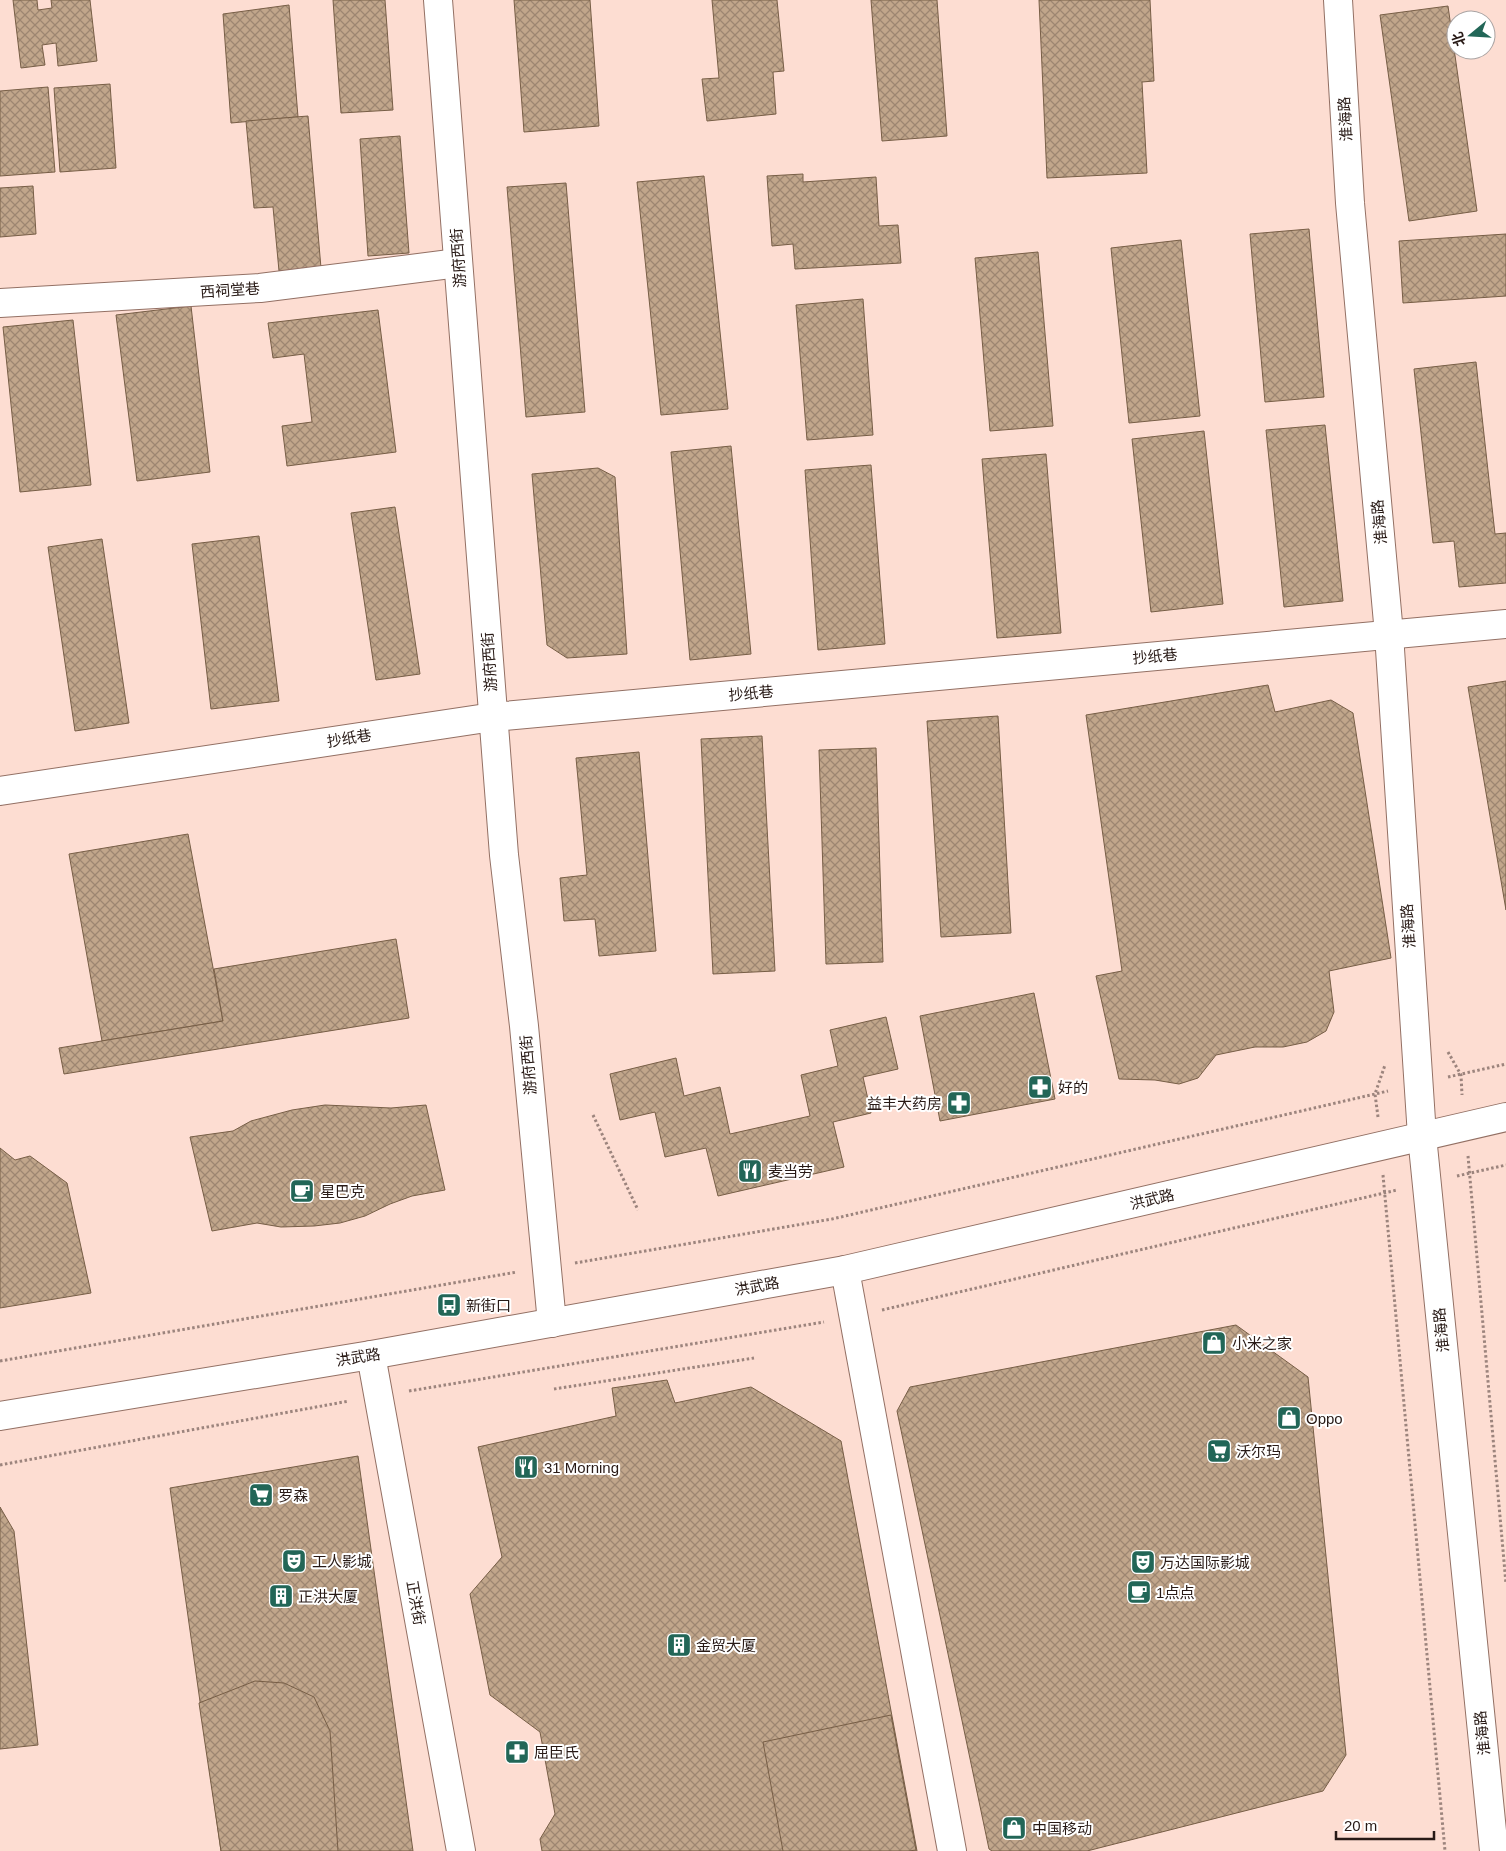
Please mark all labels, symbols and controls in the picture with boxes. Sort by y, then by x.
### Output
north arrow [1446,10,1496,60]
text: 北 [1449,30,1468,48]
street label: 淮海路 [1335,96,1355,142]
street label: 游府西街 [447,227,469,289]
street label: 西祠堂巷 [199,279,261,301]
street label: 淮海路 [1369,499,1389,545]
street label: 游府西街 [478,631,500,693]
street label: 抄纸巷 [1132,646,1178,666]
street label: 抄纸巷 [728,683,774,703]
street label: 抄纸巷 [325,726,373,750]
street label: 淮海路 [1398,903,1418,949]
street label: 游府西街 [517,1034,539,1096]
pharmacy icon: 好的 [1027,1074,1053,1100]
place label: 好的 [1058,1079,1088,1096]
pharmacy icon: 益丰大药房 [946,1090,972,1116]
place label: 益丰大药房 [867,1095,942,1112]
restaurant icon: 麦当劳 [737,1158,763,1184]
place label: 麦当劳 [768,1163,813,1180]
cafe icon: 星巴克 [289,1178,315,1204]
place label: 星巴克 [320,1183,365,1200]
street label: 洪武路 [1128,1186,1176,1212]
street label: 洪武路 [733,1274,781,1298]
bus stop icon: 新街口 [436,1292,462,1318]
place label: 新街口 [466,1297,511,1314]
street label: 淮海路 [1430,1307,1452,1353]
shop icon: 小米之家 [1201,1330,1227,1356]
place label: 小米之家 [1232,1335,1292,1352]
street label: 洪武路 [334,1345,382,1369]
shop icon: Oppo [1276,1405,1302,1431]
place label: Oppo [1306,1410,1343,1427]
supermarket icon: 沃尔玛 [1206,1438,1232,1464]
place label: 沃尔玛 [1236,1443,1281,1460]
restaurant icon: 31 Morning [513,1454,539,1480]
place label: 31 Morning [544,1459,619,1476]
supermarket icon: 罗森 [248,1482,274,1508]
place label: 罗森 [278,1487,308,1504]
theatre icon: 工人影城 [281,1548,307,1574]
theatre icon: 万达国际影城 [1130,1549,1156,1575]
place label: 工人影城 [312,1553,372,1570]
place label: 万达国际影城 [1160,1554,1250,1571]
street label: 正洪街 [404,1579,428,1627]
cafe icon: 1点点 [1126,1579,1152,1605]
building icon: 正洪大厦 [268,1583,294,1609]
place label: 1点点 [1156,1584,1194,1601]
place label: 正洪大厦 [298,1588,358,1605]
building icon: 金贸大厦 [666,1632,692,1658]
place label: 金贸大厦 [696,1637,756,1654]
street label: 淮海路 [1471,1710,1493,1756]
pharmacy icon: 屈臣氏 [504,1739,530,1765]
place label: 屈臣氏 [534,1744,579,1761]
scale bar [1336,1808,1434,1840]
shop icon: 中国移动 [1001,1815,1027,1841]
text: 20 m [1344,1817,1377,1834]
place label: 中国移动 [1032,1820,1092,1837]

